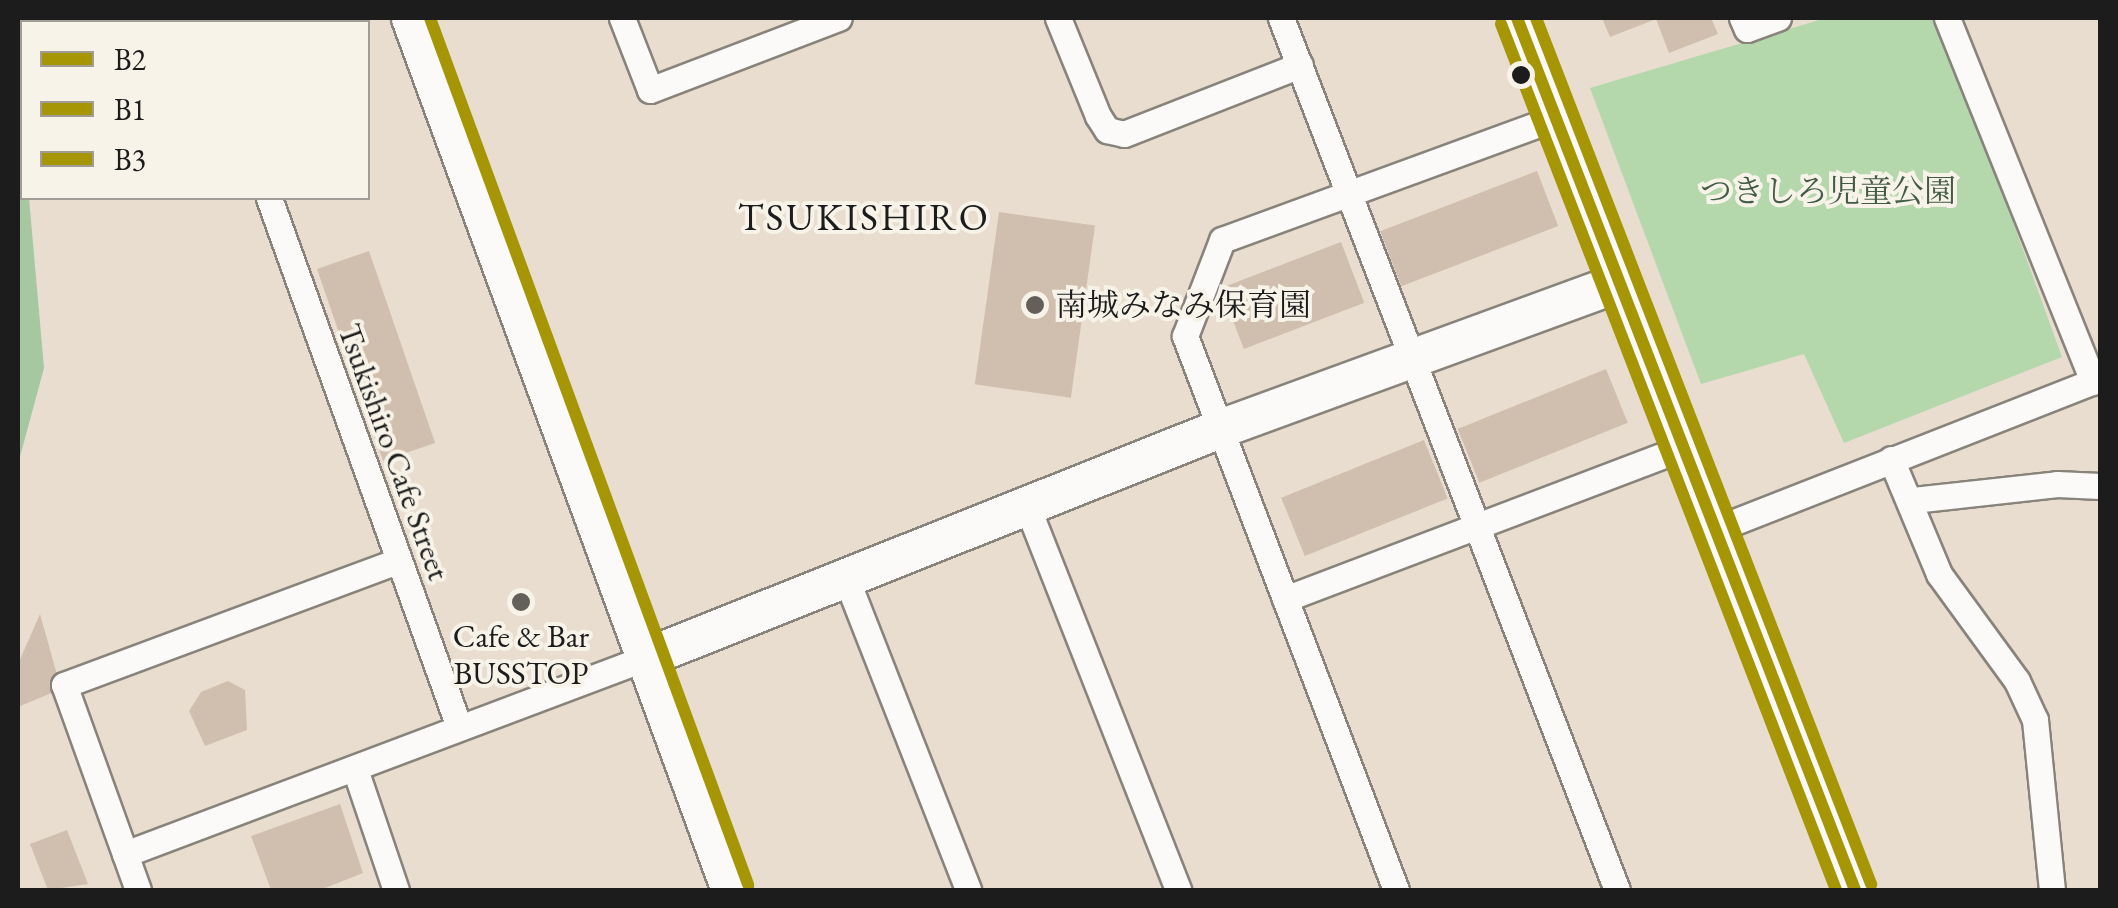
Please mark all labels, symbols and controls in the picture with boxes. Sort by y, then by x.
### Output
legend [20,20,370,200]
text: B2 [114,40,146,79]
unlabelled marker [1511,65,1531,85]
text: B1 [114,90,146,129]
text: B3 [114,140,146,179]
park label: つきしろ児童公園 [1700,172,1956,210]
district label: TSUKISHIRO [738,194,990,240]
place label: 南城みなみ保育園 [1055,286,1311,324]
marker: 南城みなみ保育園 [1024,294,1046,316]
street label: Tsukishiro Cafe Street [330,319,458,585]
marker: Cafe & Bar BUSSTOP [510,591,532,613]
place label: Cafe & Bar BUSSTOP [453,618,589,693]

